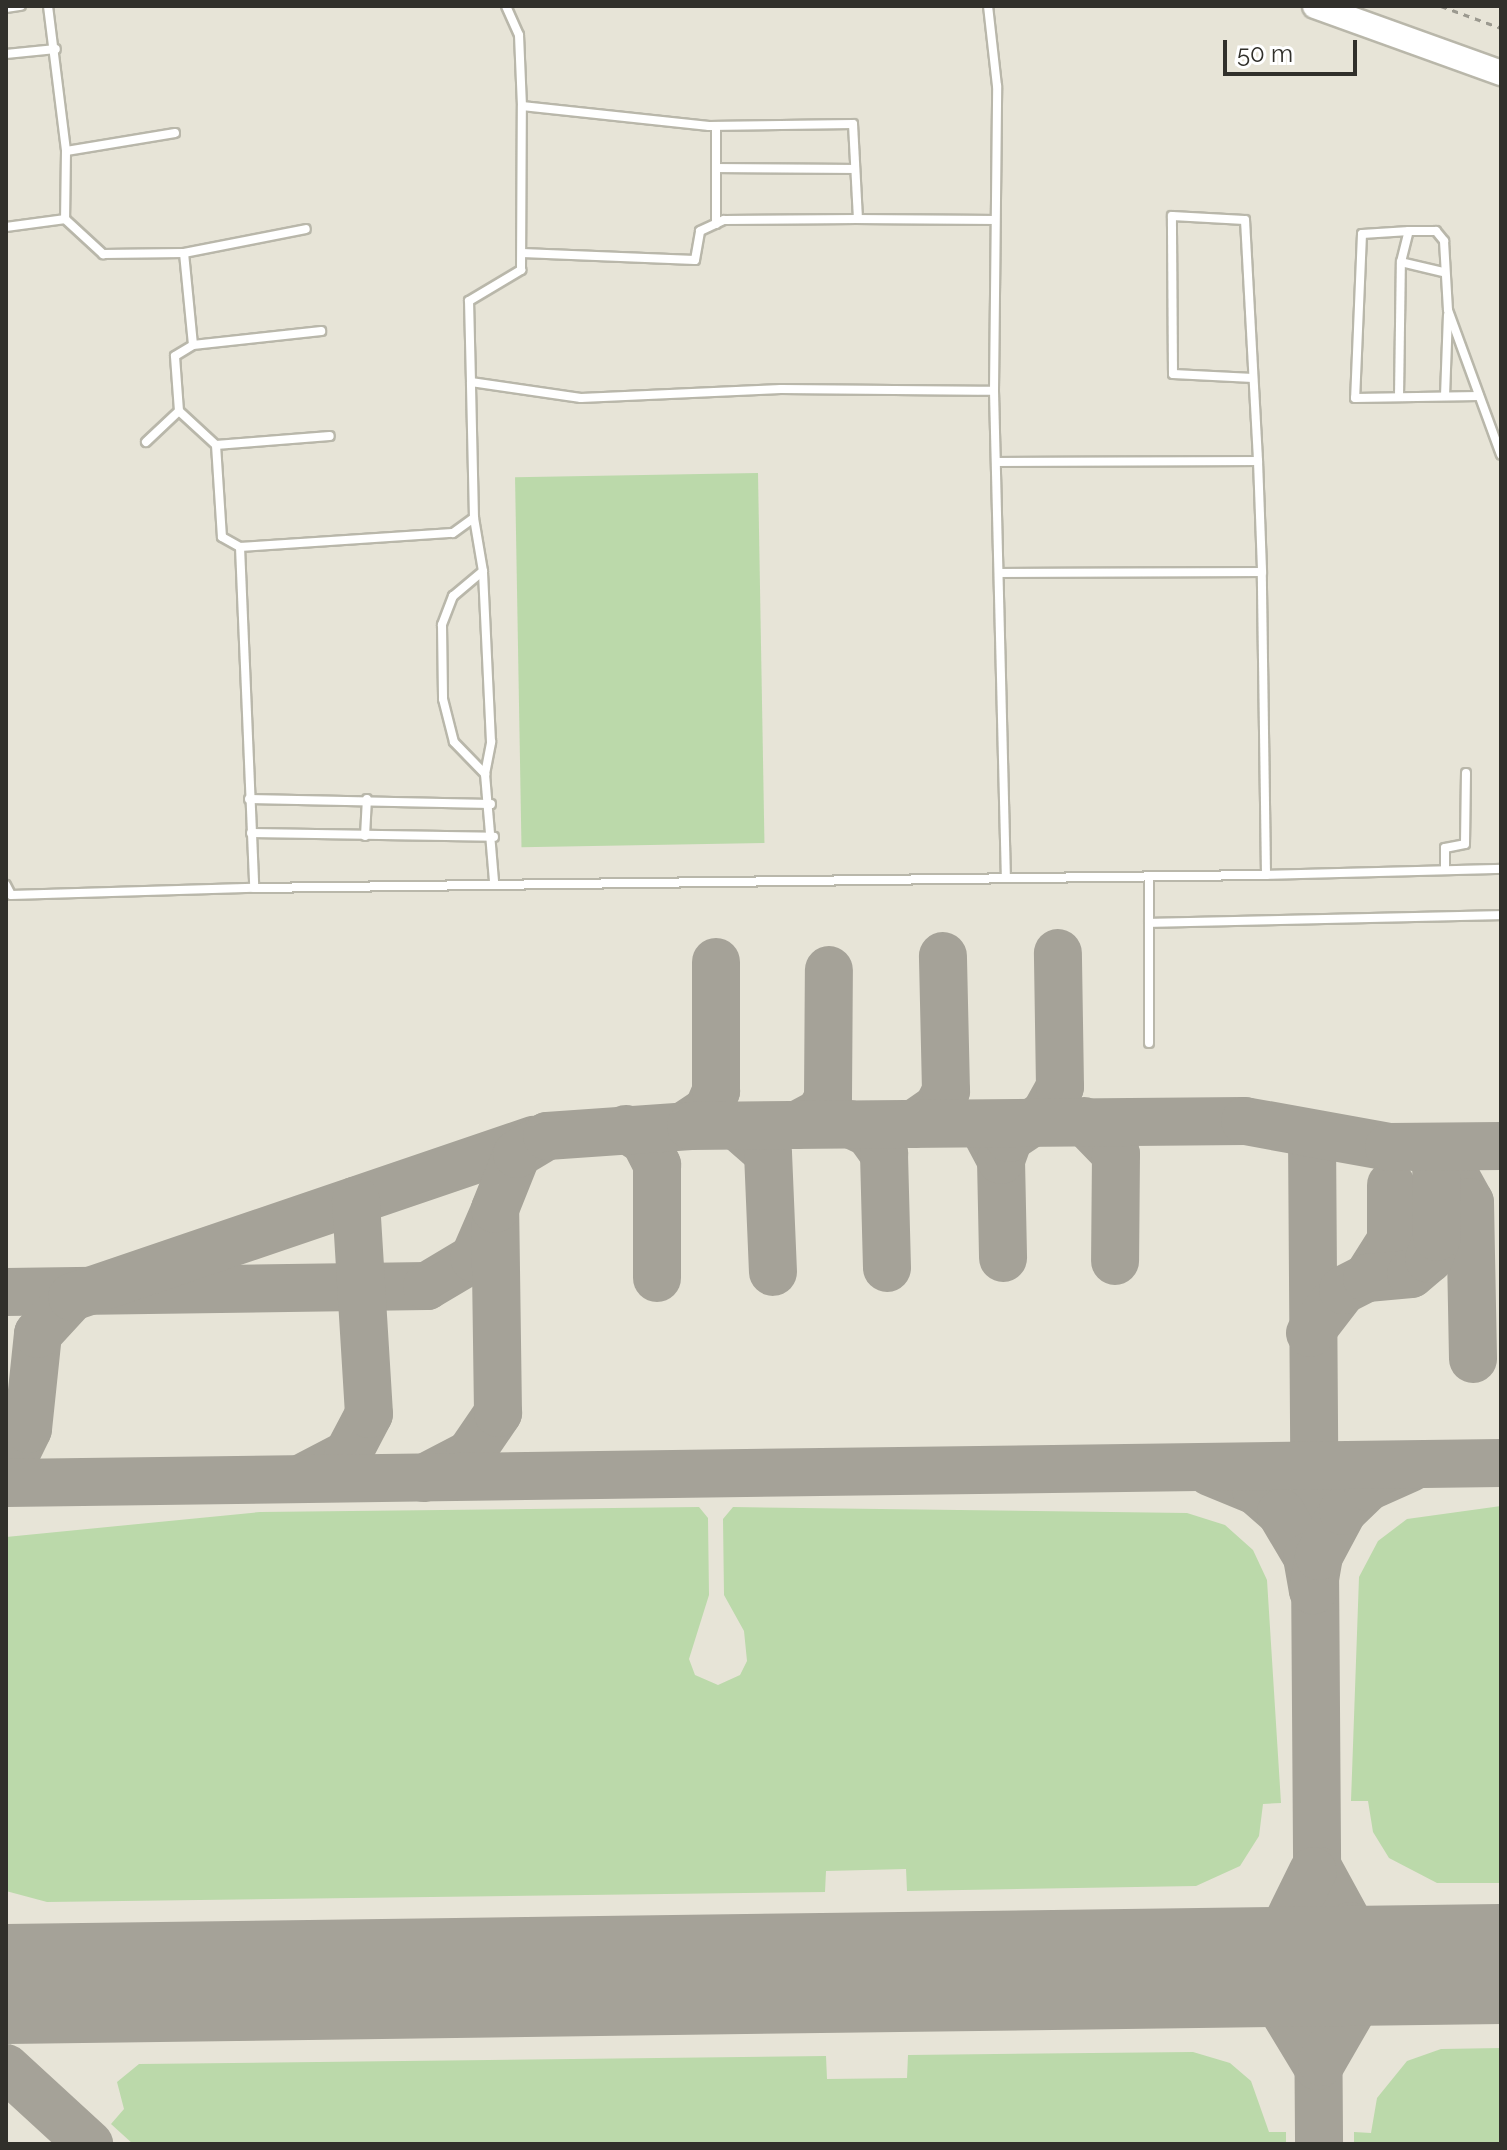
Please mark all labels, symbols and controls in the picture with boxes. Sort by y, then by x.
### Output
scale bar [1227,24,1361,74]
text: 50 m [1237,39,1293,68]

